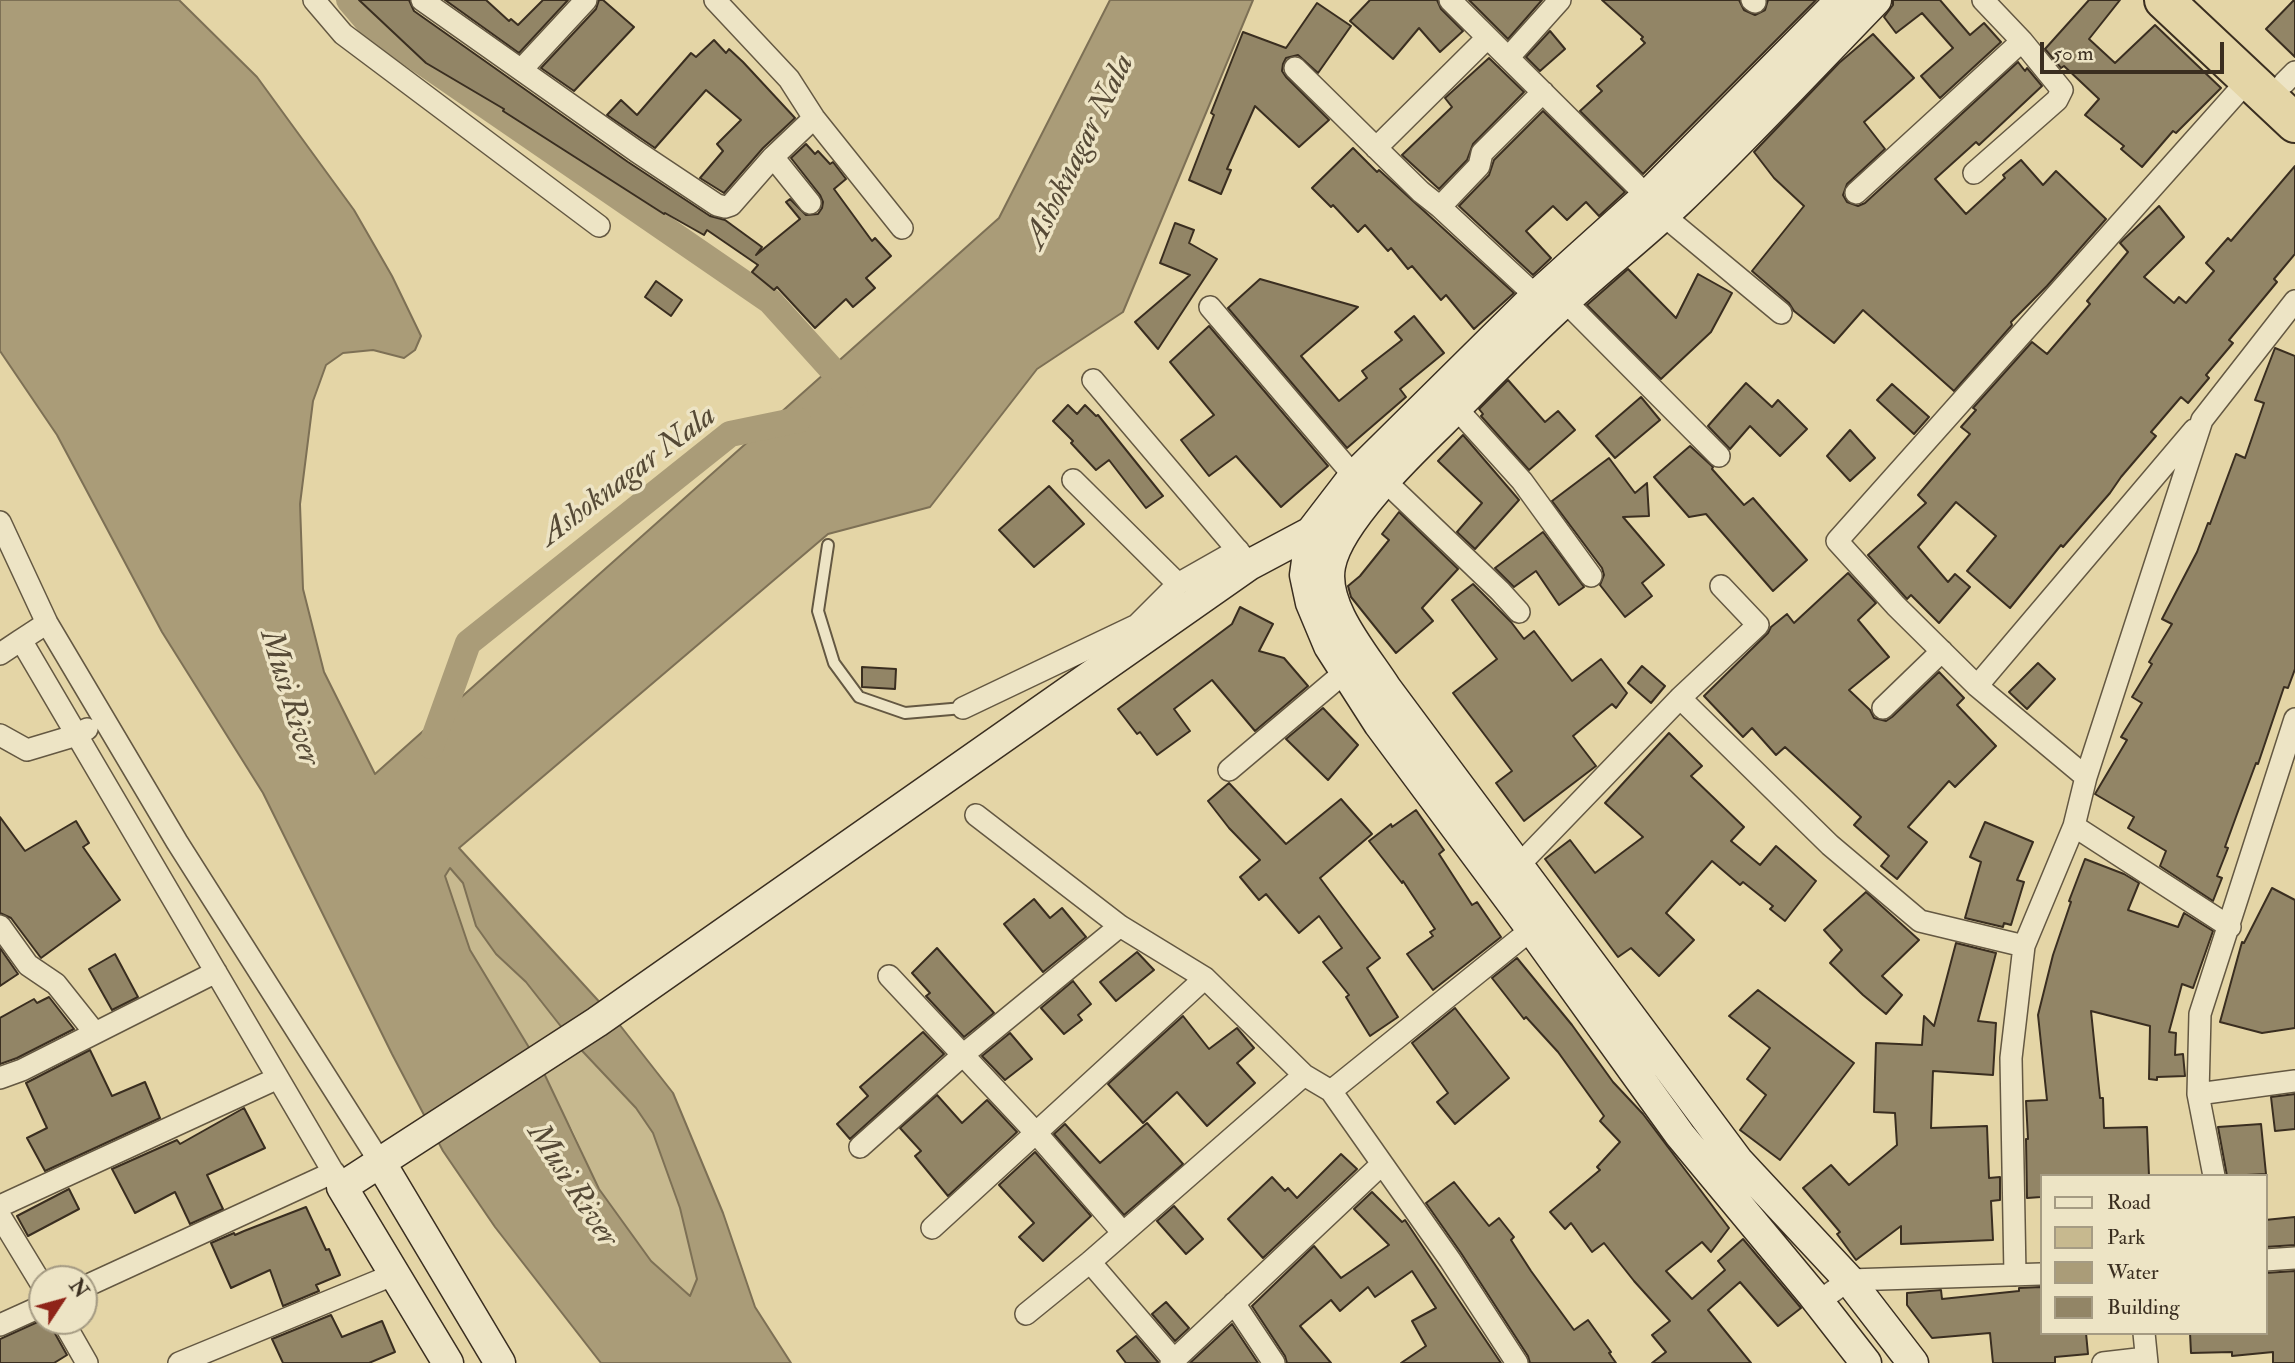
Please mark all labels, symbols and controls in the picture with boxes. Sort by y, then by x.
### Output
scale bar [2043,28,2227,72]
text: 50 m [2053,40,2094,67]
water label: Ashoknagar Nala [1018,49,1144,255]
water label: Ashoknagar Nala [533,398,725,556]
water label: Musi River [249,626,327,770]
water label: Musi River [517,1117,625,1255]
legend [2039,1174,2267,1335]
text: Road [2107,1189,2151,1216]
text: Park [2107,1224,2145,1251]
text: Water [2107,1259,2159,1286]
north arrow [28,1265,98,1335]
text: N [64,1275,93,1303]
text: Building [2107,1294,2180,1321]

